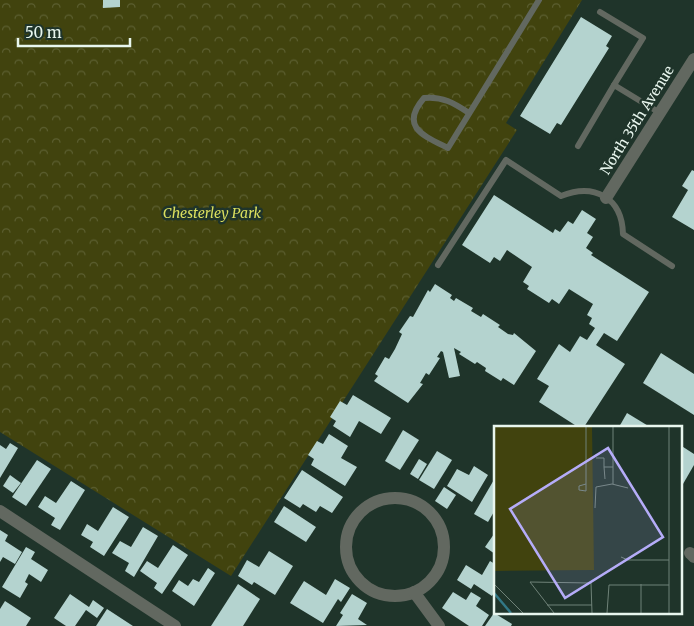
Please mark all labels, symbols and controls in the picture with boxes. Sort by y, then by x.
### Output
scale bar [18,15,130,47]
text: 50 m [25,23,62,42]
street label: North 35th Avenue [596,62,678,178]
park label: Chesterley Park [163,204,262,222]
inset map [494,426,682,614]

